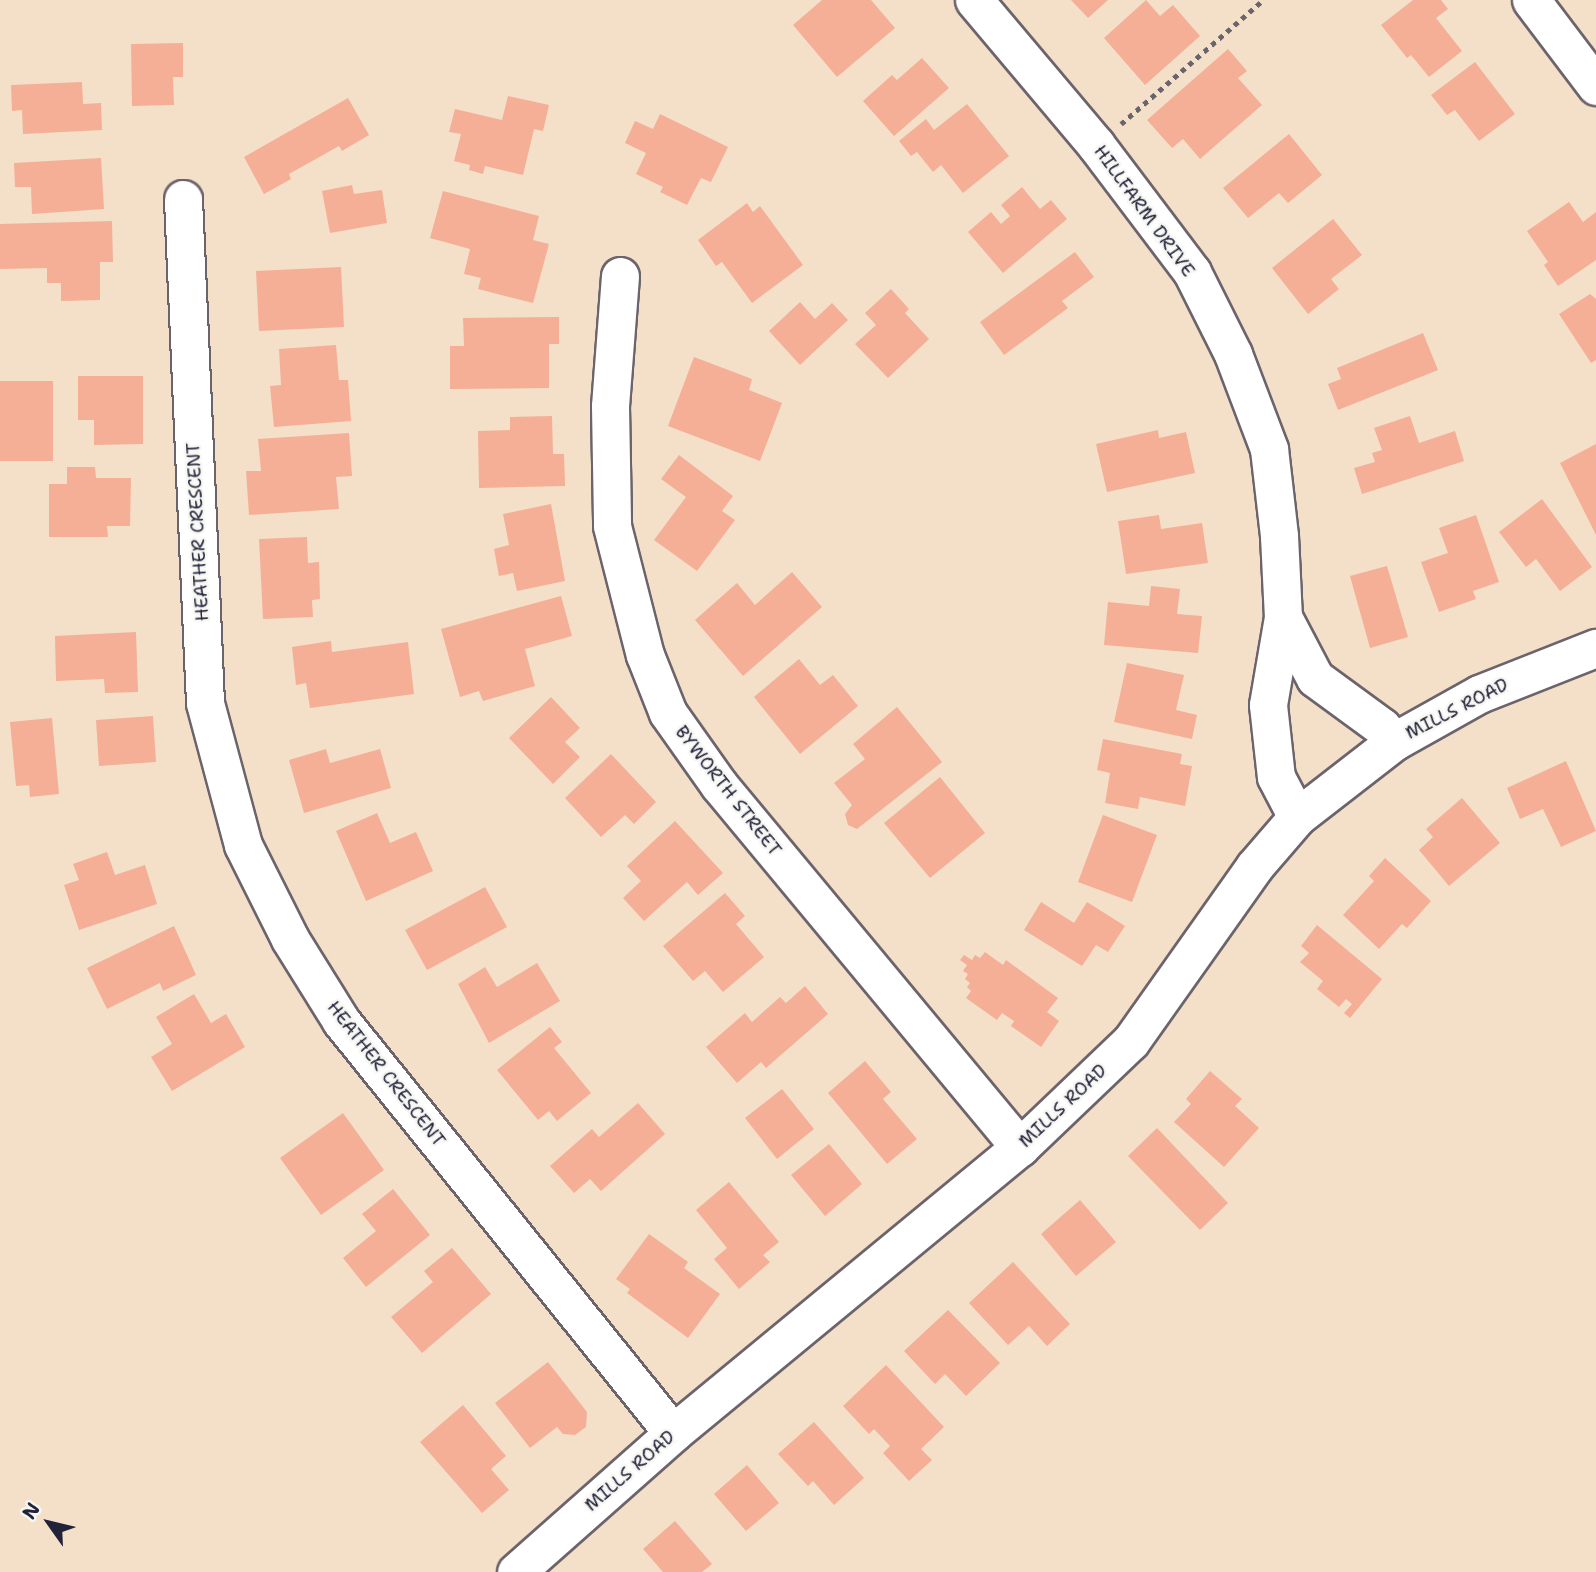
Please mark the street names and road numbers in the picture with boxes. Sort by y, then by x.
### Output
street label: HILLFARM DRIVE [1089,141,1199,281]
street label: HEATHER CRESCENT [183,442,213,622]
street label: MILLS ROAD [1402,674,1512,744]
street label: BYWORTH STREET [670,722,786,860]
street label: HEATHER CRESCENT [322,997,450,1151]
street label: MILLS ROAD [1015,1060,1111,1152]
street label: MILLS ROAD [581,1426,679,1516]

